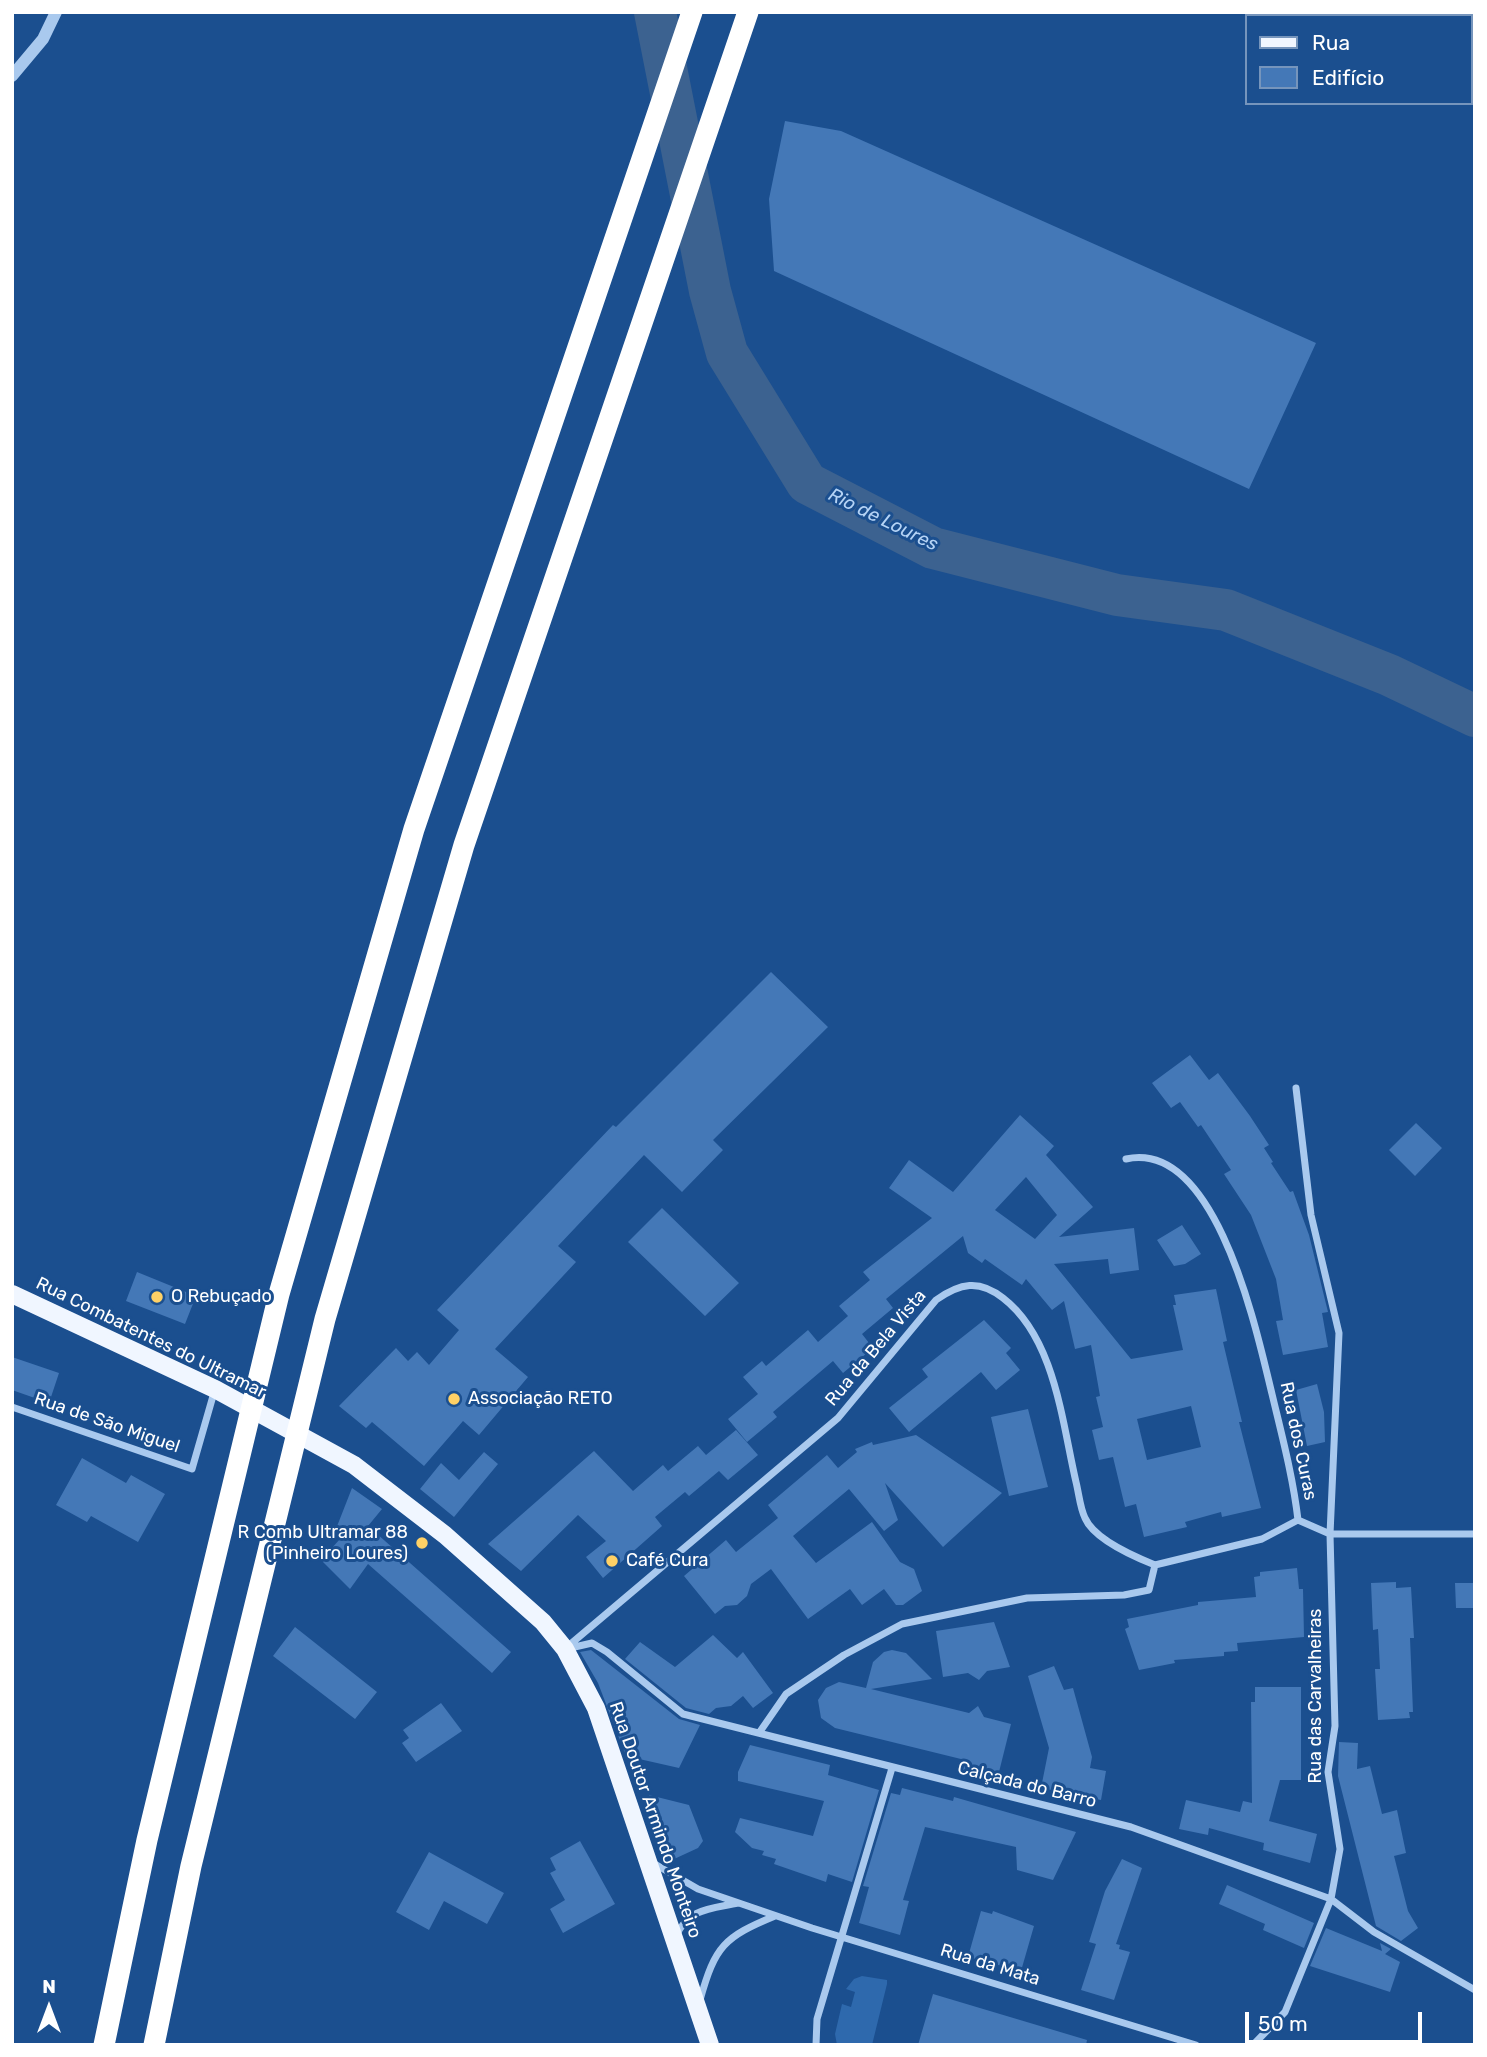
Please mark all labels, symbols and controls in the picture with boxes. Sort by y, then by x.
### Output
legend [1246,14,1473,105]
text: Rua [1312,30,1350,55]
text: Edifício [1312,65,1384,90]
water label: Rio de Loures [824,484,942,556]
street label: Rua Combatentes do Ultramar [32,1273,270,1403]
street label: Rua da Bela Vista [821,1285,931,1411]
place label: O Rebuçado [171,1286,272,1308]
marker: O Rebuçado [149,1289,165,1305]
street label: Rua dos Curas [1275,1380,1321,1502]
street label: Rua de São Miguel [31,1388,183,1458]
place label: Associação RETO [468,1388,613,1410]
marker: Associação RETO [446,1391,462,1407]
place label: R Comb Ultramar 88 (Pinheiro Loures) [238,1522,408,1564]
marker: R Comb Ultramar 88 (Pinheiro Loures) [414,1535,430,1551]
place label: Café Cura [626,1550,709,1572]
marker: Café Cura [604,1553,620,1569]
street label: Rua das Carvalheiras [1305,1608,1327,1784]
street label: Rua Doutor Armindo Monteiro [604,1699,706,1941]
street label: Calçada do Barro [955,1757,1099,1813]
street label: Rua da Mata [938,1940,1042,1990]
north arrow [14,1973,84,2043]
text: N [42,1975,56,1998]
scale bar [1249,1997,1426,2041]
text: 50 m [1258,2011,1308,2036]

